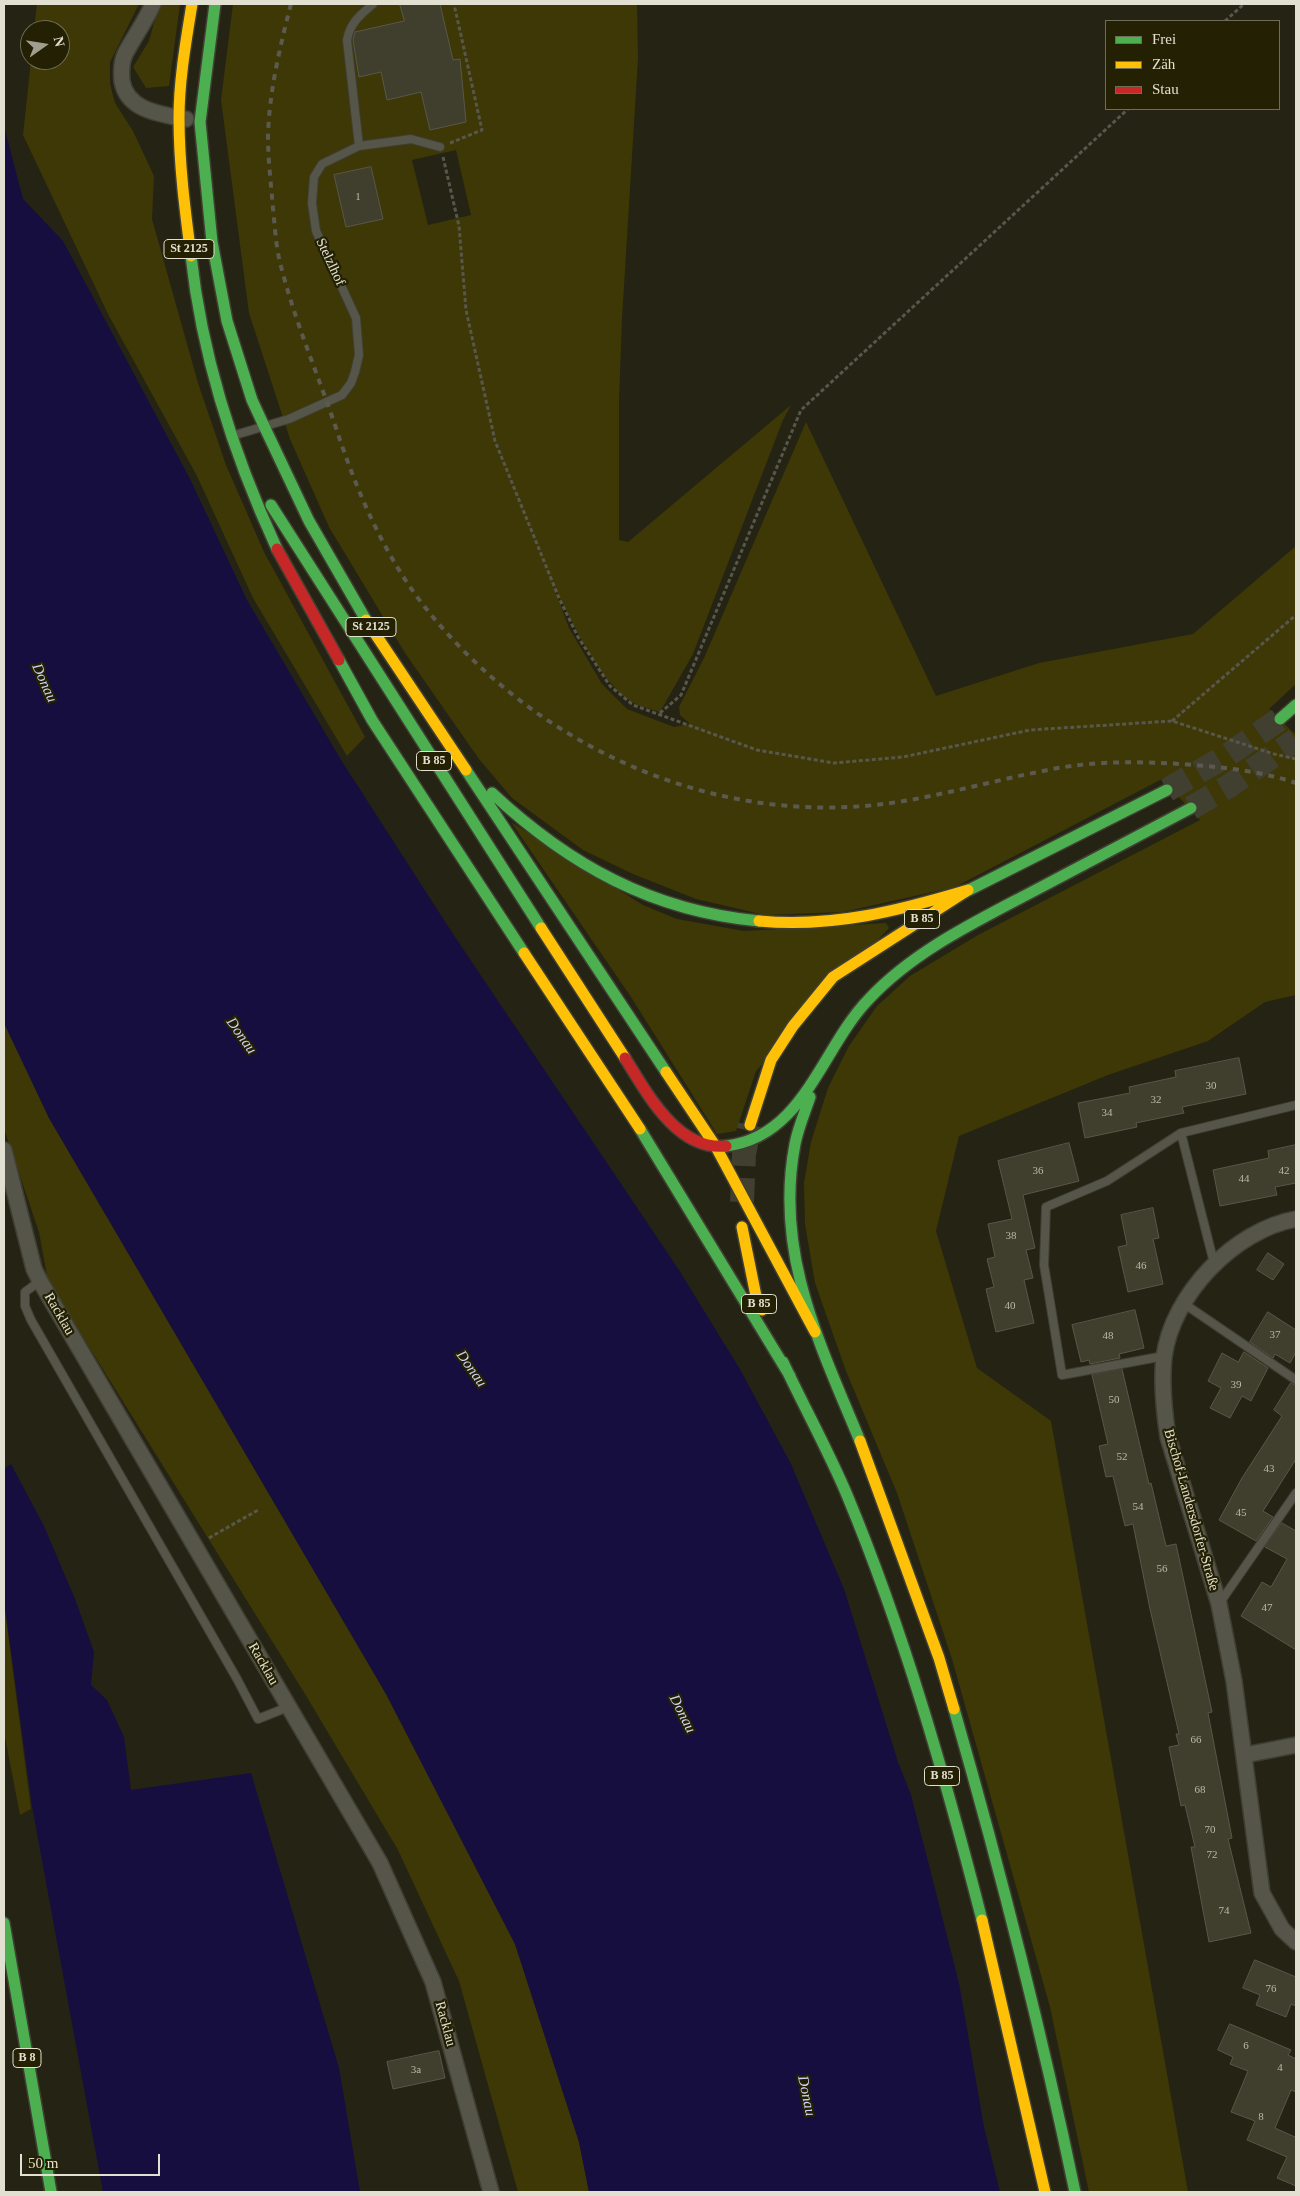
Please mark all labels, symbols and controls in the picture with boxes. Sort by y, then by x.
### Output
north arrow [20,20,70,70]
legend [1105,20,1280,110]
text: Frei [1152,31,1176,47]
text: N [51,35,68,48]
text: Zäh [1152,56,1175,72]
text: Stau [1152,81,1179,97]
house number: 1 [355,190,361,204]
street label: Stelzlhof [312,236,348,288]
road number: St 2125 [164,240,214,258]
road number: St 2125 [346,618,396,636]
water label: Donau [27,661,61,705]
road number: B 85 [416,751,452,770]
road number: B 85 [904,910,940,929]
water label: Donau [222,1014,260,1058]
house number: 30 [1206,1079,1216,1093]
house number: 32 [1150,1093,1162,1107]
house number: 34 [1102,1106,1112,1120]
house number: 36 [1032,1164,1044,1178]
house number: 42 [1278,1164,1290,1178]
house number: 44 [1238,1172,1250,1186]
house number: 38 [1006,1229,1016,1243]
house number: 46 [1136,1259,1146,1273]
street label: Racklau [40,1290,78,1338]
road number: B 85 [742,1295,776,1314]
house number: 40 [1004,1299,1016,1313]
house number: 37 [1270,1328,1280,1342]
house number: 48 [1102,1329,1114,1343]
water label: Donau [452,1347,490,1391]
house number: 39 [1230,1378,1242,1392]
house number: 50 [1108,1393,1120,1407]
street label: Bischof-Landersdorfer-Straße [1160,1427,1222,1593]
house number: 52 [1116,1450,1128,1464]
house number: 43 [1264,1462,1274,1476]
house number: 54 [1132,1500,1144,1514]
house number: 45 [1236,1506,1246,1520]
house number: 56 [1156,1562,1168,1576]
house number: 47 [1262,1601,1272,1615]
street label: Racklau [244,1640,282,1688]
water label: Donau [665,1692,699,1736]
house number: 66 [1190,1733,1202,1747]
road number: B 85 [924,1766,960,1785]
house number: 68 [1194,1783,1206,1797]
house number: 70 [1204,1823,1216,1837]
house number: 72 [1206,1848,1218,1862]
house number: 74 [1218,1904,1230,1918]
house number: 76 [1266,1982,1276,1996]
street label: Racklau [431,2000,459,2048]
house number: 6 [1243,2039,1249,2053]
road number: B 8 [13,2048,41,2068]
house number: 4 [1277,2061,1283,2075]
house number: 3a [411,2063,421,2077]
water label: Donau [793,2074,819,2118]
house number: 8 [1258,2110,1264,2124]
scale bar [22,2144,162,2176]
text: 50 m [28,2155,58,2171]

